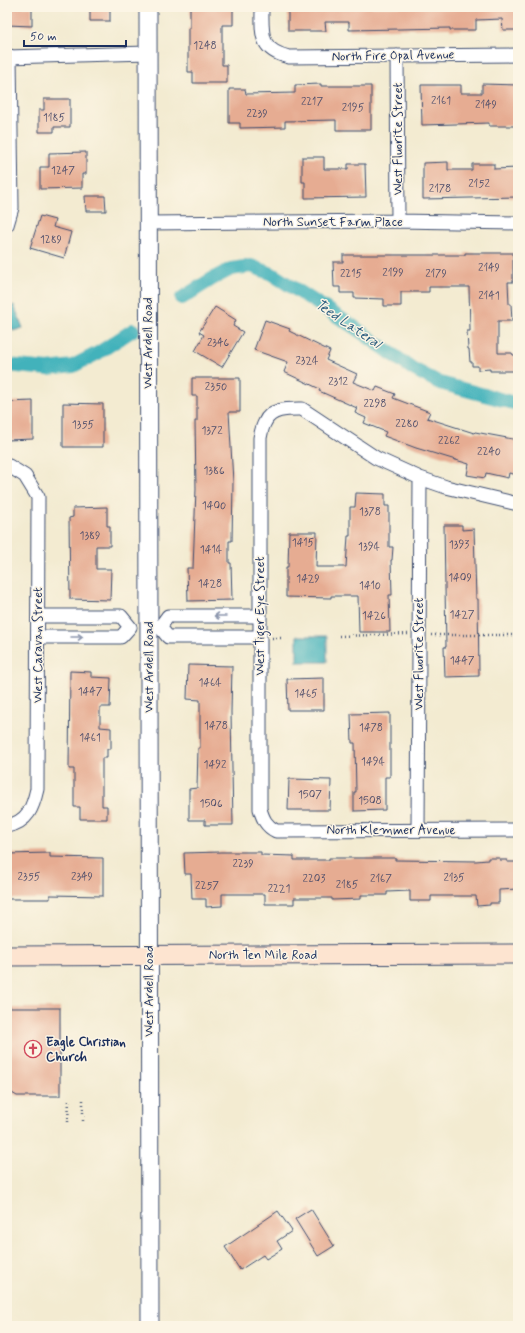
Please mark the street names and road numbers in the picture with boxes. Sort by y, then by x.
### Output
street label: North Fire Opal Avenue [331,46,455,66]
street label: West Fluorite Street [390,83,407,195]
street label: North Sunset Farm Place [263,214,403,231]
street label: West Ardell Road [140,297,157,389]
street label: West Tiger Eye Street [252,556,271,676]
street label: West Caravan Street [30,587,47,703]
street label: West Fluorite Street [411,598,428,710]
street label: West Ardell Road [141,621,158,713]
street label: North Klemmer Avenue [326,822,456,839]
street label: West Ardell Road [141,945,158,1037]
street label: North Ten Mile Road [209,947,317,964]

